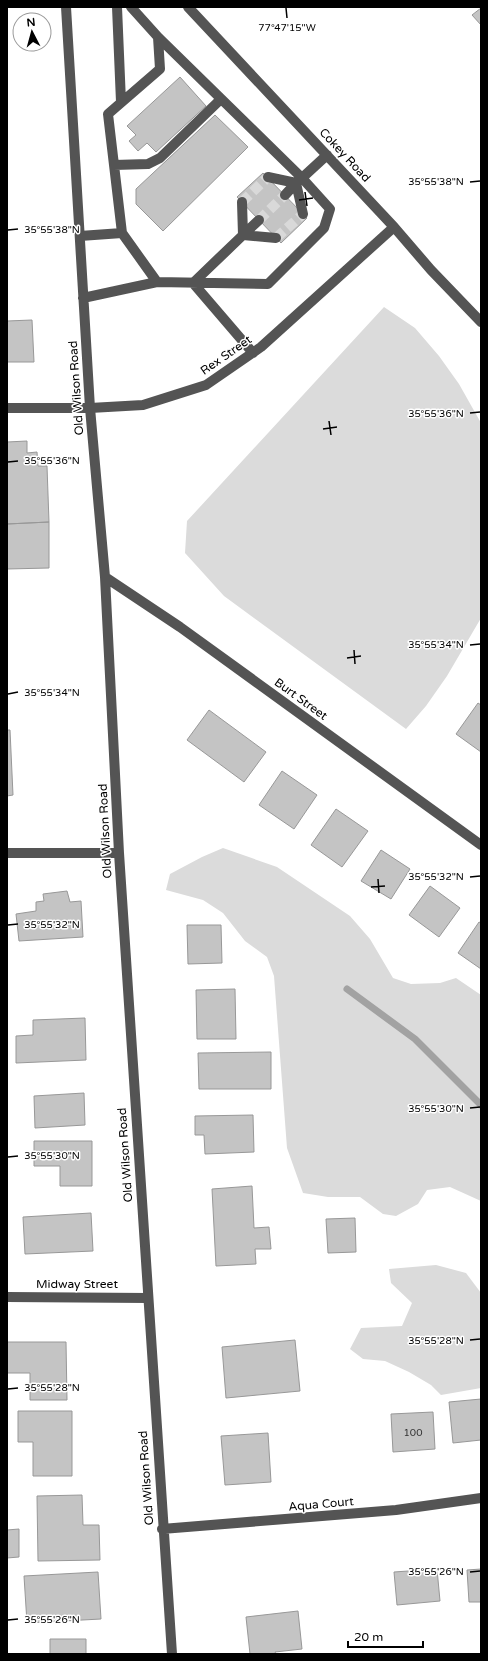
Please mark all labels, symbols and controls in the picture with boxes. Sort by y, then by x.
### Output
north arrow [12,12,52,52]
text: N [26,16,36,29]
text: 77°47'15"W [258,22,316,34]
street label: Cokey Road [317,125,373,185]
text: 35°55'38"N [408,176,464,188]
text: 35°55'38"N [24,224,80,236]
street label: Rex Street [198,332,255,378]
street label: Old Wilson Road [66,340,86,436]
text: 35°55'36"N [408,408,464,420]
text: 35°55'36"N [24,455,80,467]
text: 35°55'34"N [408,639,464,651]
street label: Burt Street [272,675,331,723]
text: 35°55'34"N [24,687,80,699]
street label: Old Wilson Road [96,783,114,879]
text: 35°55'32"N [408,871,464,883]
text: 35°55'32"N [24,919,80,931]
text: 35°55'30"N [408,1103,464,1115]
street label: Old Wilson Road [115,1107,135,1203]
text: 35°55'30"N [24,1150,80,1162]
street label: Midway Street [36,1277,118,1291]
text: 35°55'28"N [408,1335,464,1347]
text: 35°55'28"N [24,1382,80,1394]
house number: 100 [404,1427,422,1439]
street label: Old Wilson Road [136,1430,156,1526]
street label: Aqua Court [288,1494,355,1514]
text: 35°55'26"N [408,1566,464,1578]
text: 35°55'26"N [24,1614,80,1626]
scale bar [348,1623,423,1649]
text: 20 m [354,1630,383,1644]

